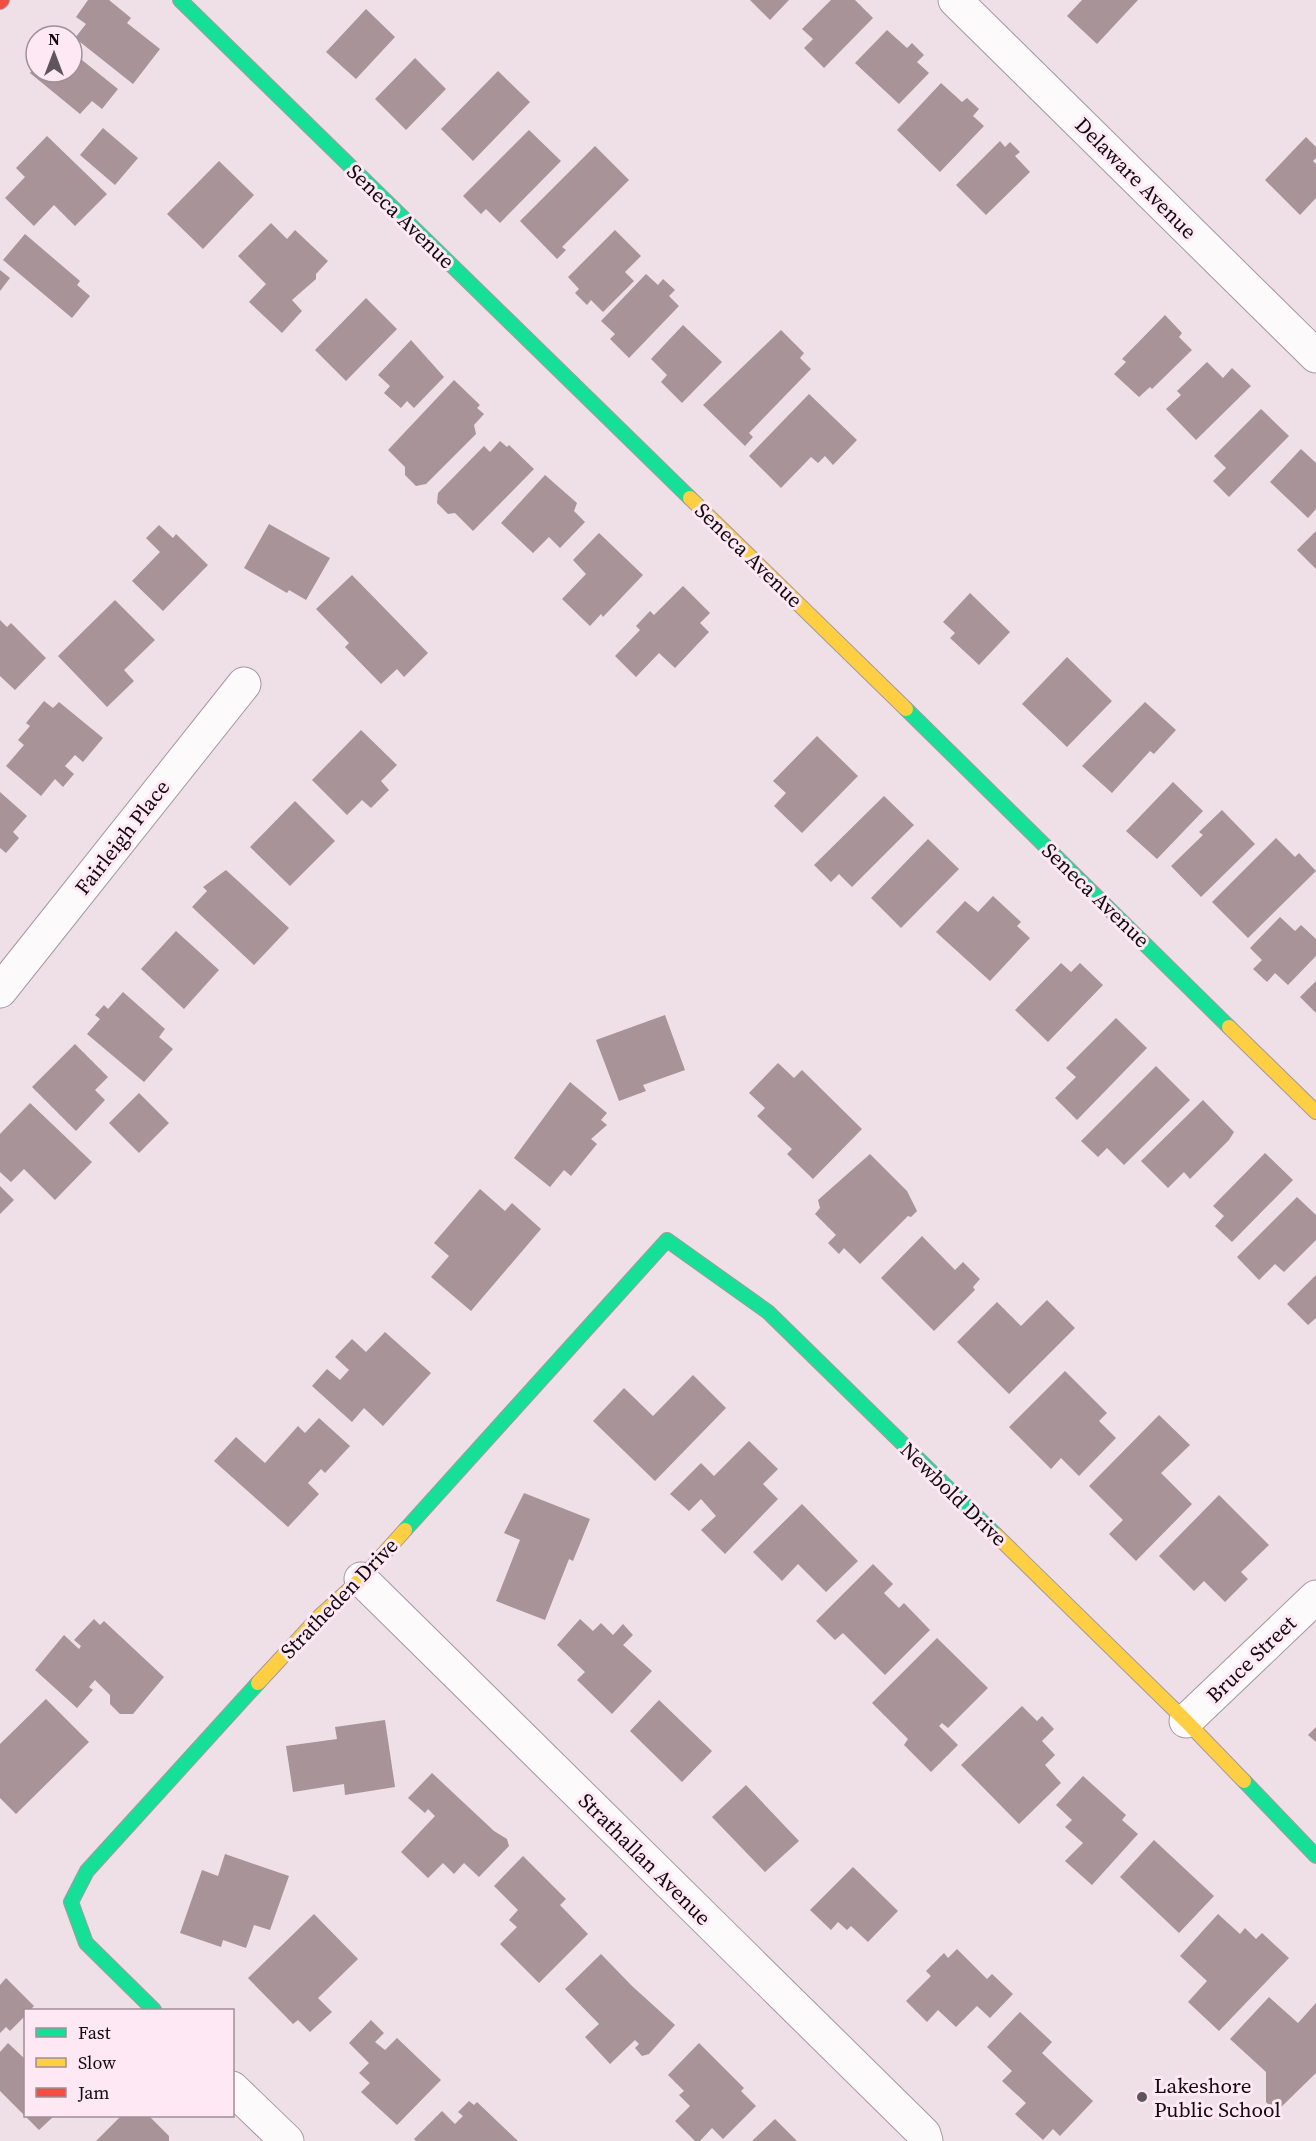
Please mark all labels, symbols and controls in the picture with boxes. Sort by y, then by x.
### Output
north arrow [24,24,84,84]
text: N [48,28,60,50]
street label: Delaware Avenue [1069,111,1203,245]
street label: Seneca Avenue [341,157,461,275]
street label: Seneca Avenue [689,496,809,614]
street label: Fairleigh Place [68,774,176,900]
street label: Seneca Avenue [1036,836,1156,954]
street label: Newbold Drive [894,1435,1014,1553]
street label: Stratheden Drive [274,1531,404,1665]
street label: Bruce Street [1200,1609,1302,1709]
street label: Strathallan Avenue [572,1786,718,1932]
legend [24,2009,234,2117]
text: Fast [78,2020,111,2045]
text: Slow [78,2050,116,2075]
place label: Lakeshore Public School [1154,2071,1281,2124]
text: Jam [77,2080,110,2105]
marker: Lakeshore Public School [1135,2090,1149,2104]

